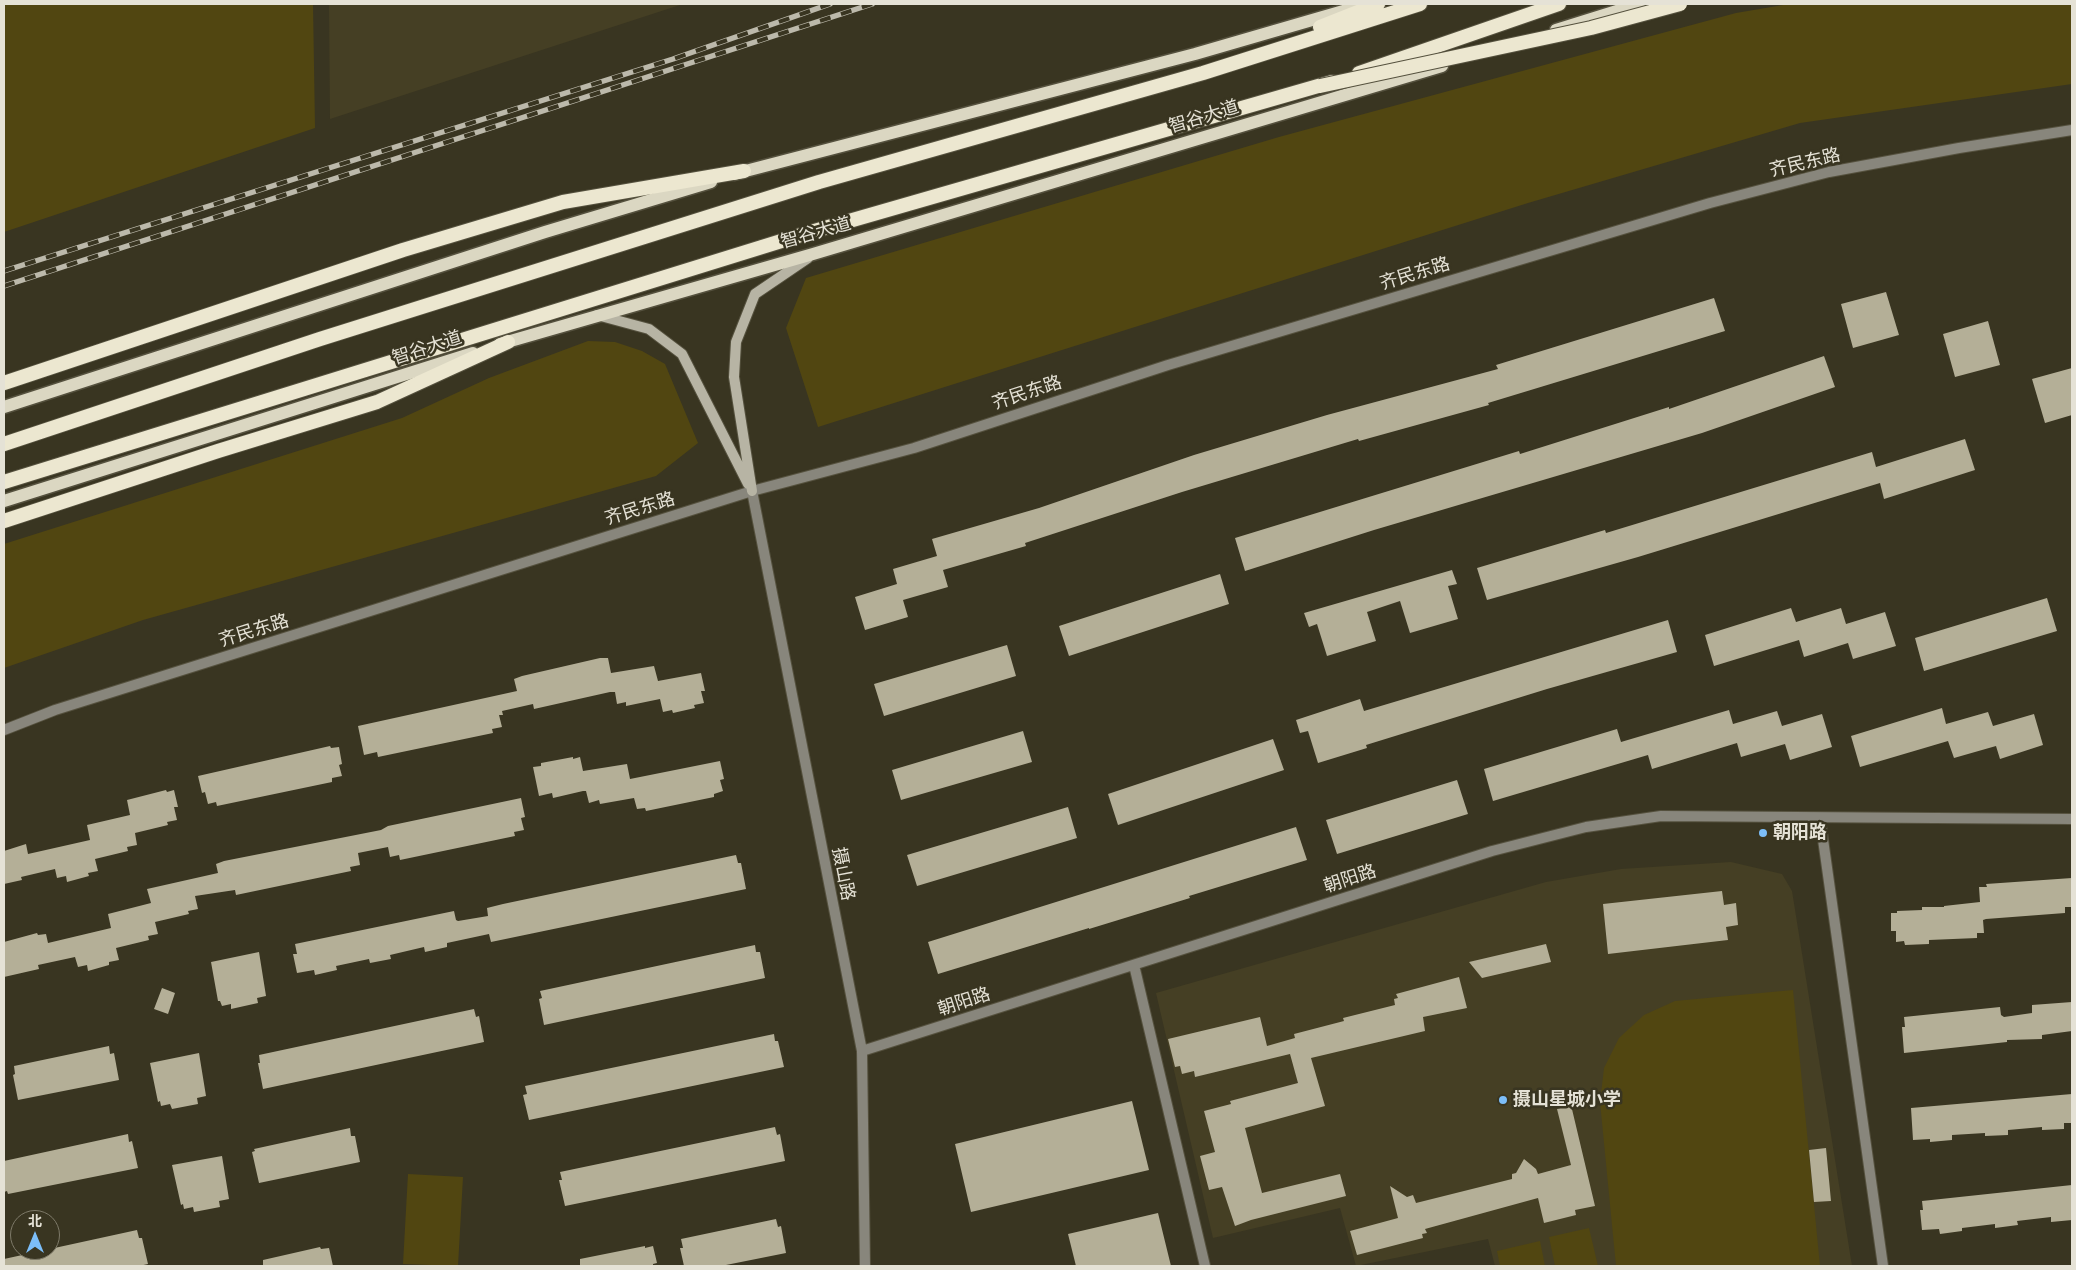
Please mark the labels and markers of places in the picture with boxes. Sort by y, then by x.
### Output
place label: 朝阳路 [1773,822,1827,844]
marker: 朝阳路 [1757,827,1769,839]
place label: 摄山星城小学 [1513,1089,1621,1111]
marker: 摄山星城小学 [1497,1094,1509,1106]

